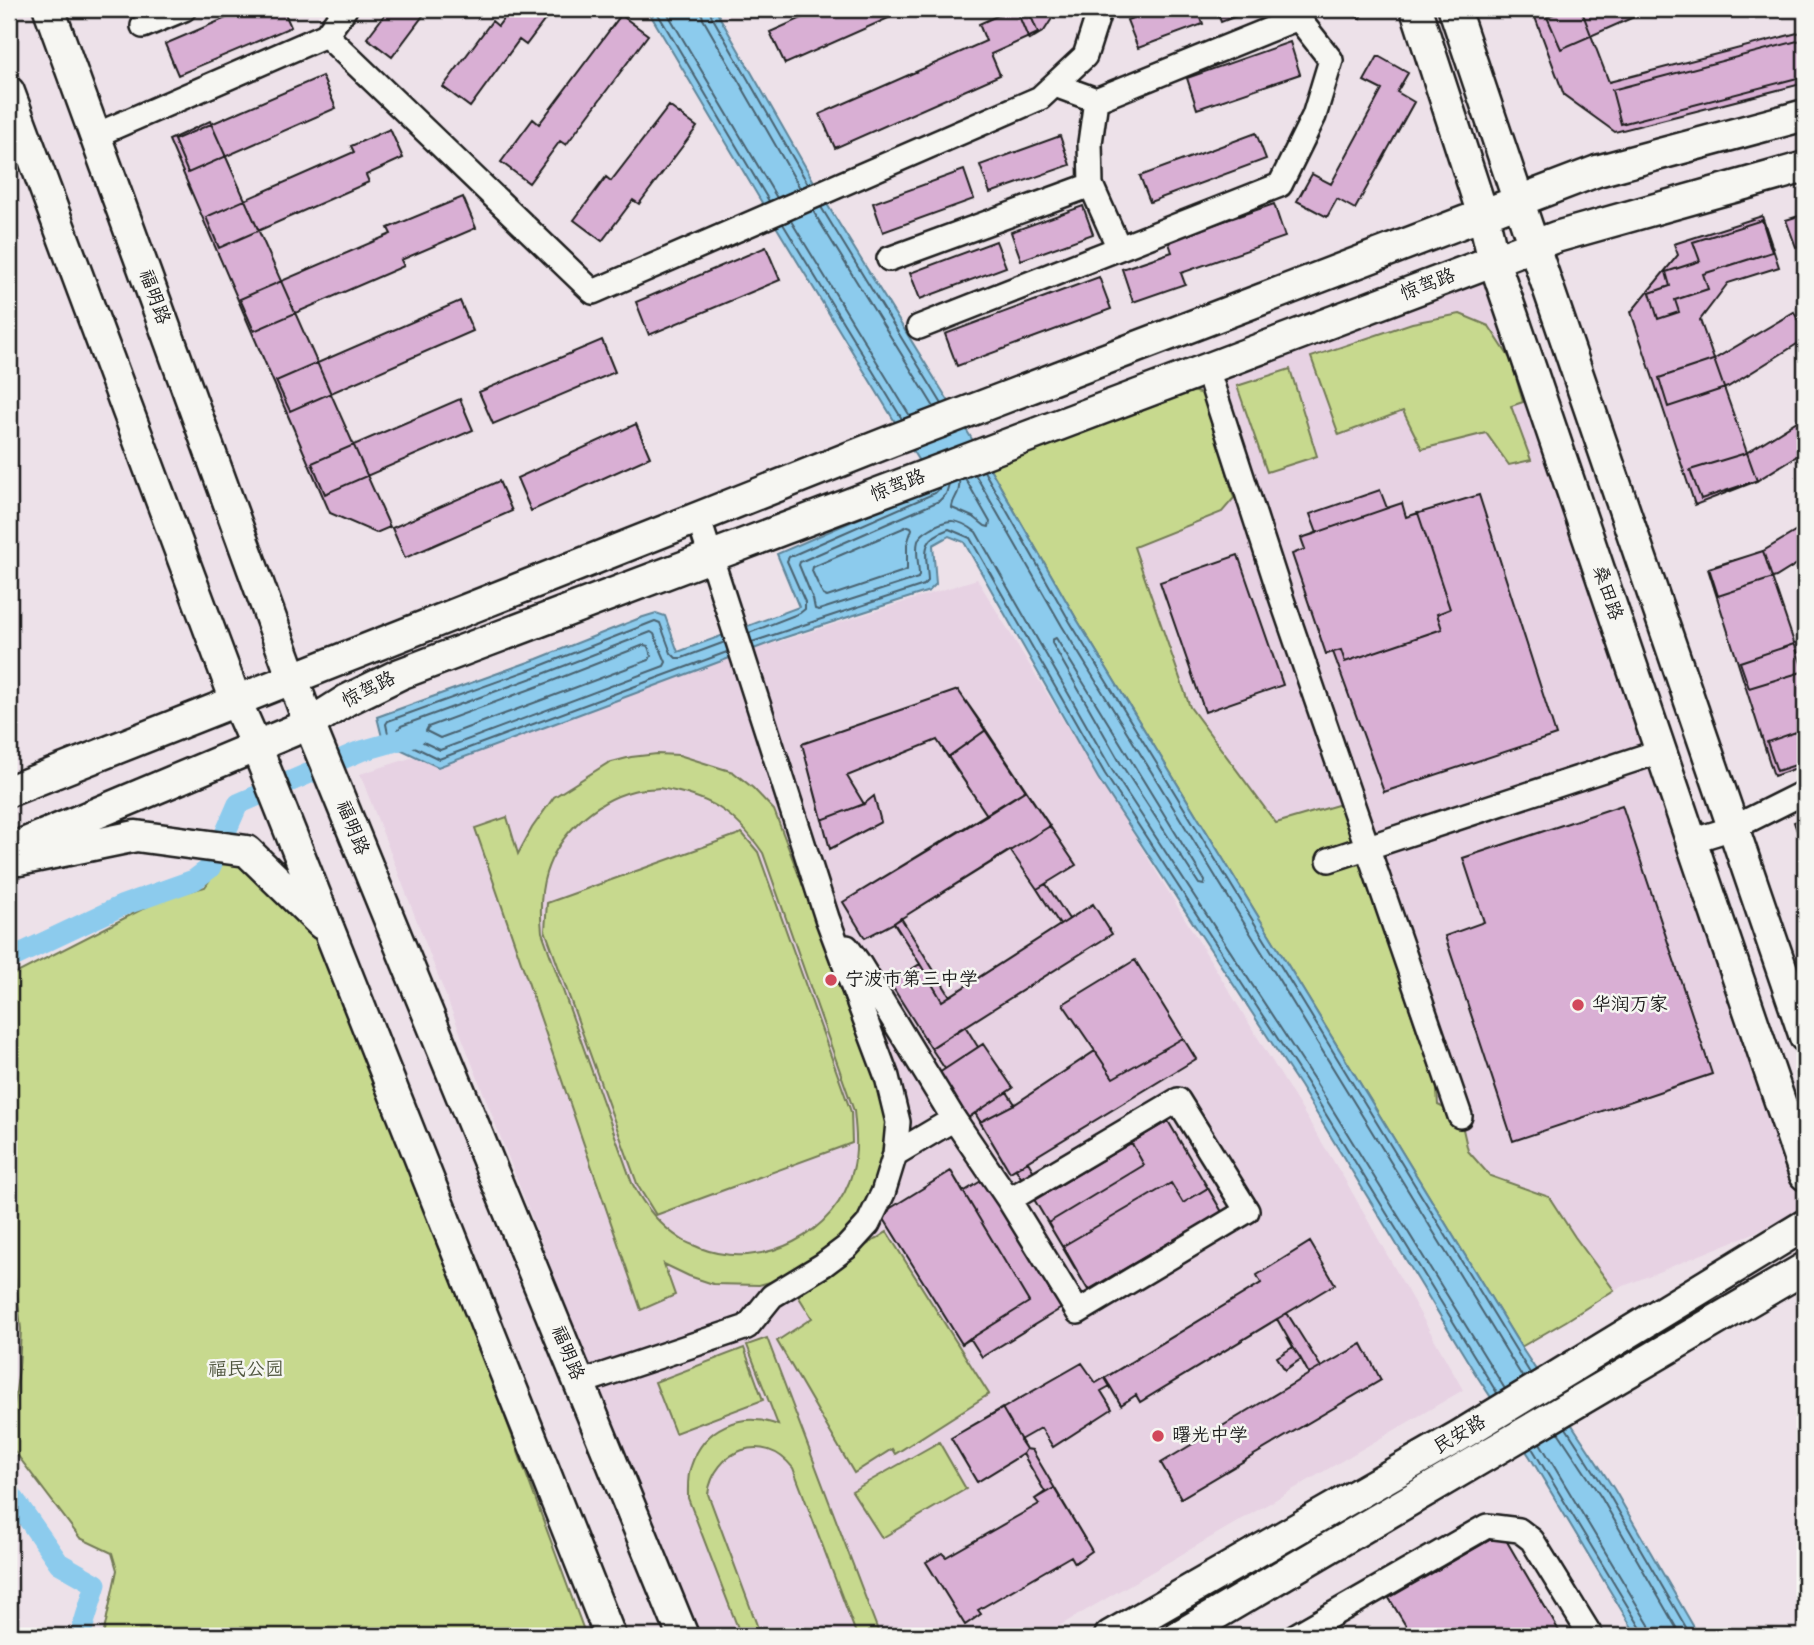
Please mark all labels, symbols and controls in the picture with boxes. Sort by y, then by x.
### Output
street label: 惊驾路 [1396,261,1460,309]
street label: 福明路 [130,265,178,329]
street label: 惊驾路 [866,462,930,510]
street label: 桑田路 [1584,561,1630,625]
street label: 惊驾路 [337,664,401,716]
street label: 福明路 [327,796,377,860]
place label: 宁波市第三中学 [845,965,978,995]
marker: 宁波市第三中学 [823,972,839,988]
place label: 华润万家 [1592,990,1668,1020]
marker: 华润万家 [1570,997,1586,1013]
street label: 福明路 [542,1321,592,1385]
park label: 福民公园 [208,1355,284,1385]
street label: 民安路 [1428,1407,1492,1463]
place label: 曙光中学 [1172,1421,1248,1451]
marker: 曙光中学 [1150,1428,1166,1444]

